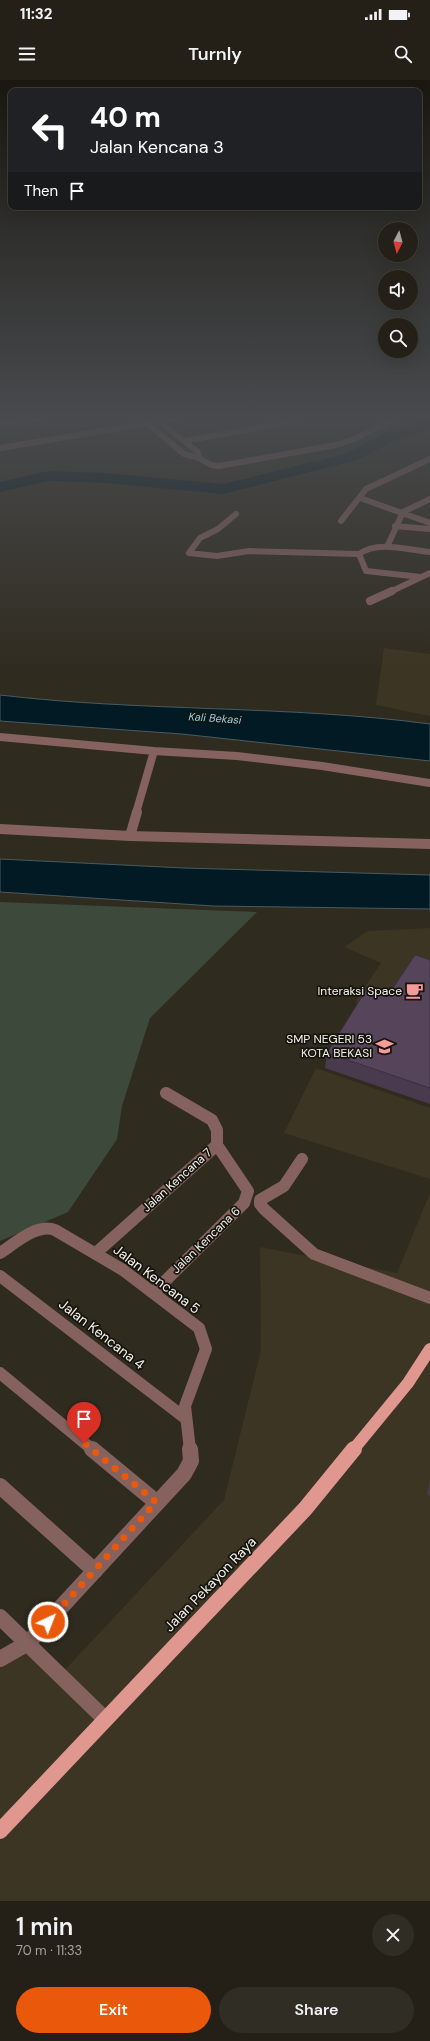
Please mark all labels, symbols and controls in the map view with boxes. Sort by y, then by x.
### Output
text: 11:32 [20,4,52,24]
text: Turnly [188,42,242,66]
icon: menu [16,43,38,65]
icon: search [392,43,414,65]
text: 40 m [90,99,161,136]
icon: left [24,104,76,156]
text: Jalan Kencana 3 [90,135,224,159]
icon: arrive [66,180,88,202]
text: Then [24,181,58,201]
north arrow [378,222,418,262]
map controls [378,222,418,358]
button: sound [378,270,418,310]
button: search [378,318,418,358]
water label: Kali Bekasi [188,709,242,727]
cafe icon: Interaksi Space [405,981,425,1001]
place label: Interaksi Space [318,983,402,999]
place label: SMP NEGERI 53 KOTA BEKASI [286,1031,372,1061]
school or university icon: SMP NEGERI 53 KOTA BEKASI [375,1036,395,1056]
street label: Jalan Kencana 7 [139,1144,215,1216]
street label: Jalan Kencana 6 [168,1203,244,1277]
street label: Jalan Kencana 5 [110,1240,204,1318]
street label: Jalan Kencana 4 [55,1295,149,1374]
pin [67,1402,101,1443]
icon: arrive [73,1408,95,1430]
street label: Jalan Pekayon Raya [160,1533,260,1635]
position arrow [27,1601,69,1643]
text: 1 min [16,1911,73,1942]
button: close [372,1914,414,1956]
text: 70 m · 11:33 [16,1942,82,1959]
button: Exit [16,1987,211,2033]
button: Share [219,1987,414,2033]

